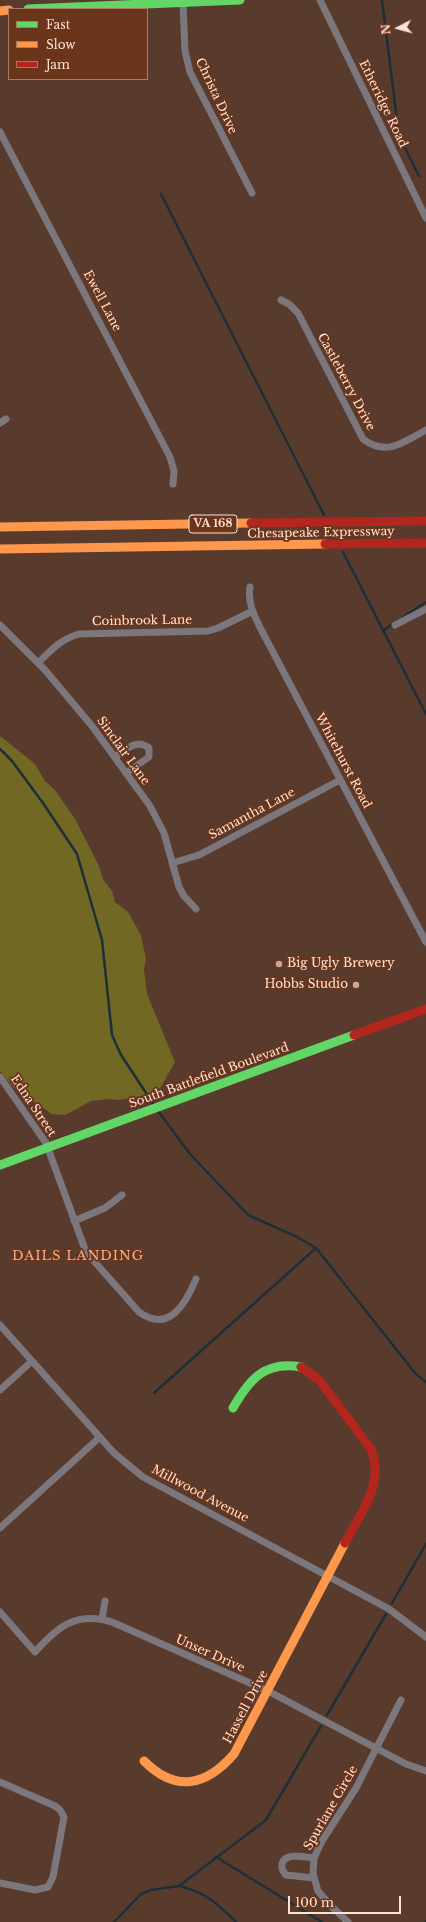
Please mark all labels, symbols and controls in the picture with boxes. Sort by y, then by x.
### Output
legend [8,8,148,80]
north arrow [378,8,418,48]
text: Fast [46,17,70,32]
text: N [379,23,394,35]
text: Slow [46,37,75,52]
street label: Christa Drive [192,56,240,136]
text: Jam [46,57,70,72]
street label: Etheridge Road [356,58,410,150]
street label: Ewell Lane [80,268,124,334]
street label: Castleberry Drive [314,331,378,433]
road number: VA 168 [189,515,237,533]
street label: Chesapeake Expressway [247,525,395,541]
street label: Coinbrook Lane [92,613,192,629]
street label: Whitehurst Road [312,711,374,811]
street label: Sinclair Lane [93,714,153,788]
street label: Samantha Lane [206,785,298,843]
place label: Big Ugly Brewery [287,957,395,971]
marker: Big Ugly Brewery [274,959,284,969]
place label: Hobbs Studio [264,978,348,992]
marker: Hobbs Studio [351,980,361,990]
street label: South Battlefield Boulevard [127,1040,291,1112]
street label: Edna Street [7,1072,59,1140]
district label: DAILS LANDING [12,1248,144,1264]
street label: Millwood Avenue [149,1462,251,1526]
street label: Unser Drive [173,1632,247,1676]
street label: Hassell Drive [221,1668,271,1746]
street label: Spurlane Circle [301,1763,361,1853]
scale bar [290,1888,403,1914]
text: 100 m [295,1895,334,1910]

